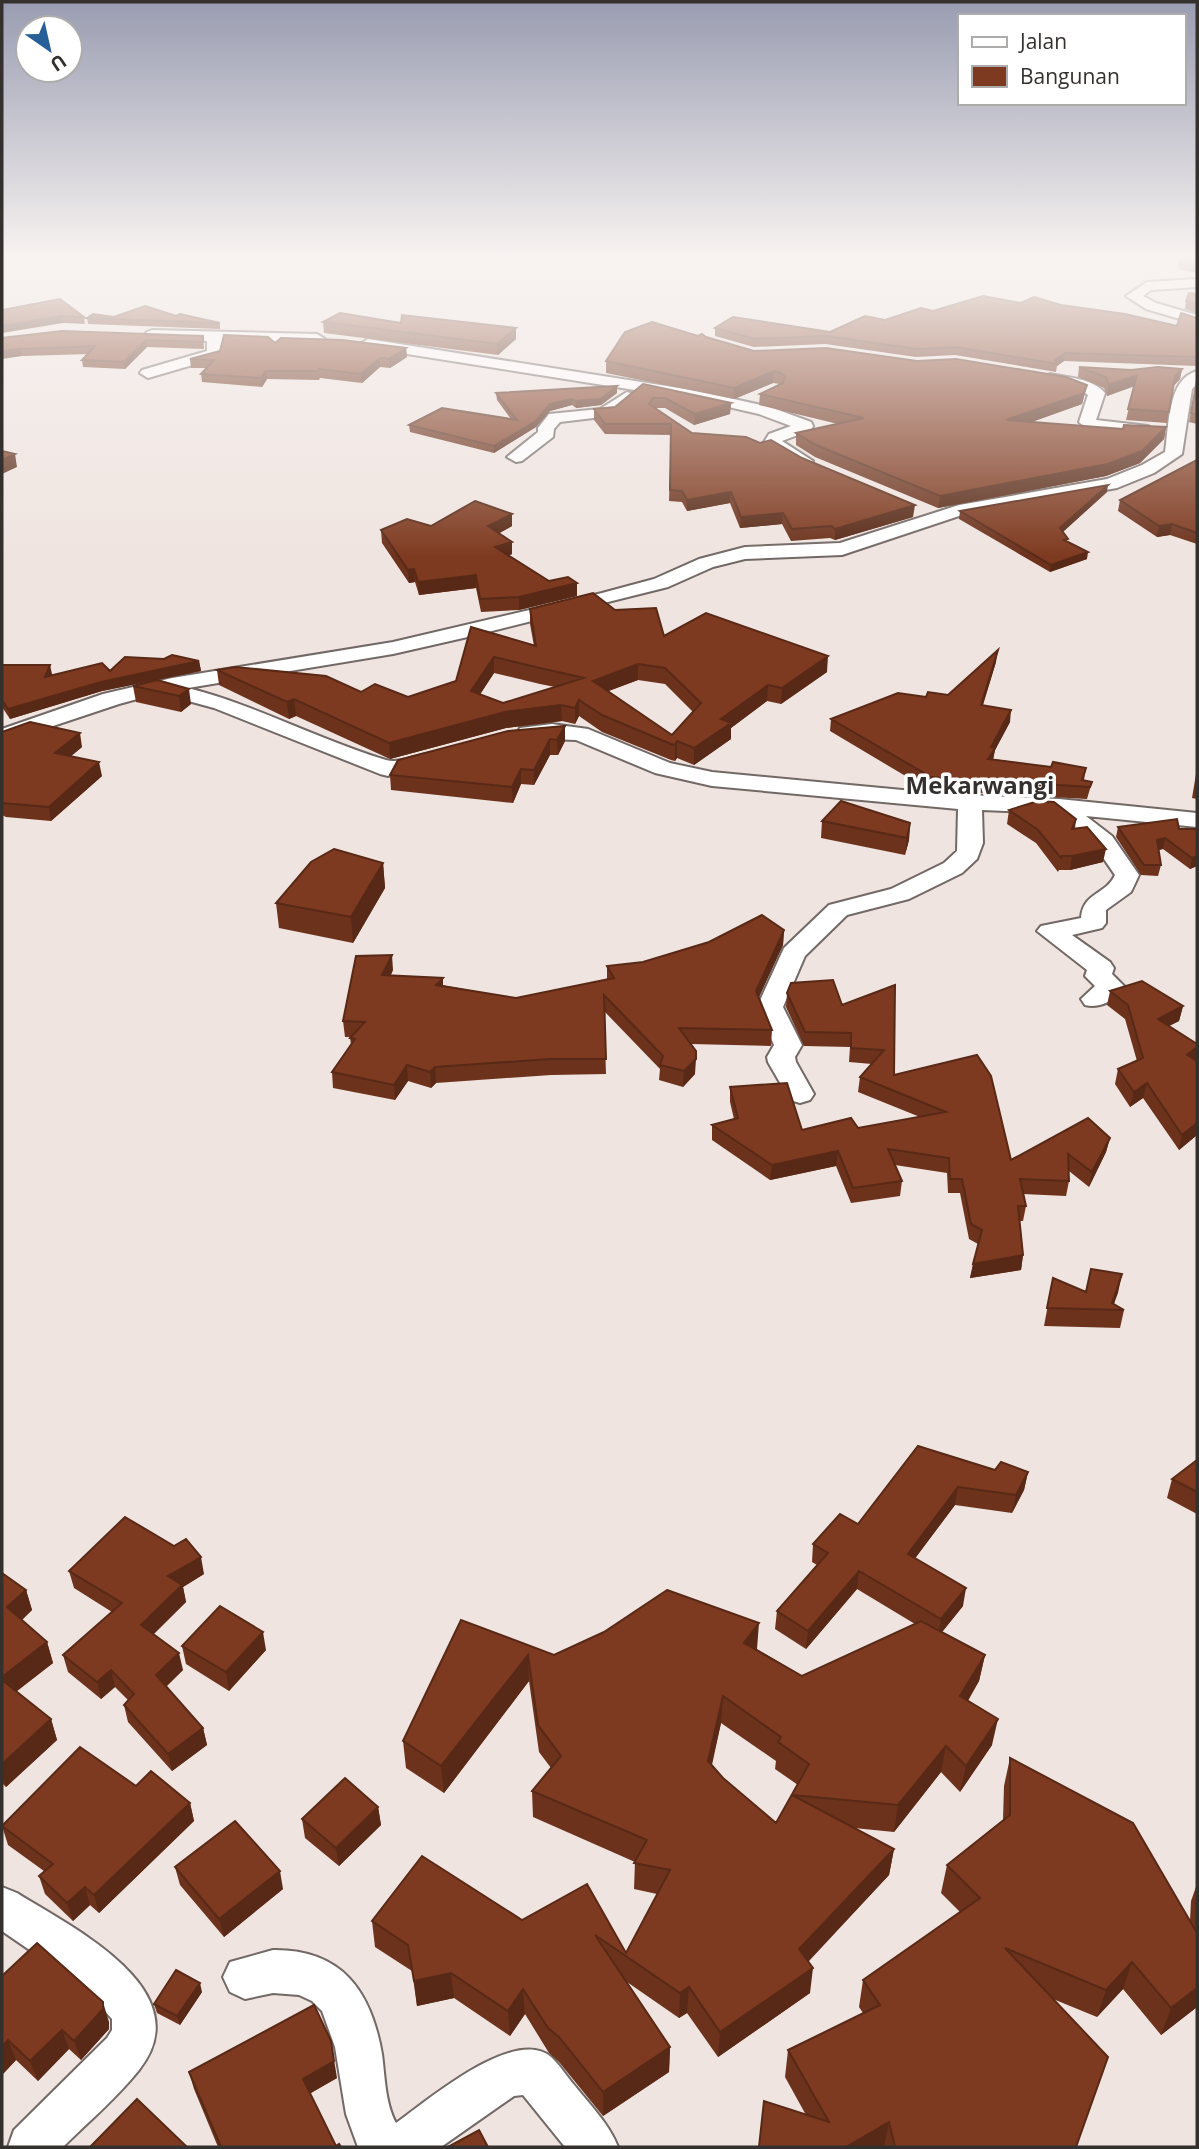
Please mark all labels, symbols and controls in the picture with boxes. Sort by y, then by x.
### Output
north arrow [14,14,84,84]
legend [958,14,1185,105]
text: Jalan [1018,27,1067,55]
text: U [45,48,72,78]
text: Bangunan [1020,62,1120,90]
district label: Mekarwangi [906,768,1054,801]

